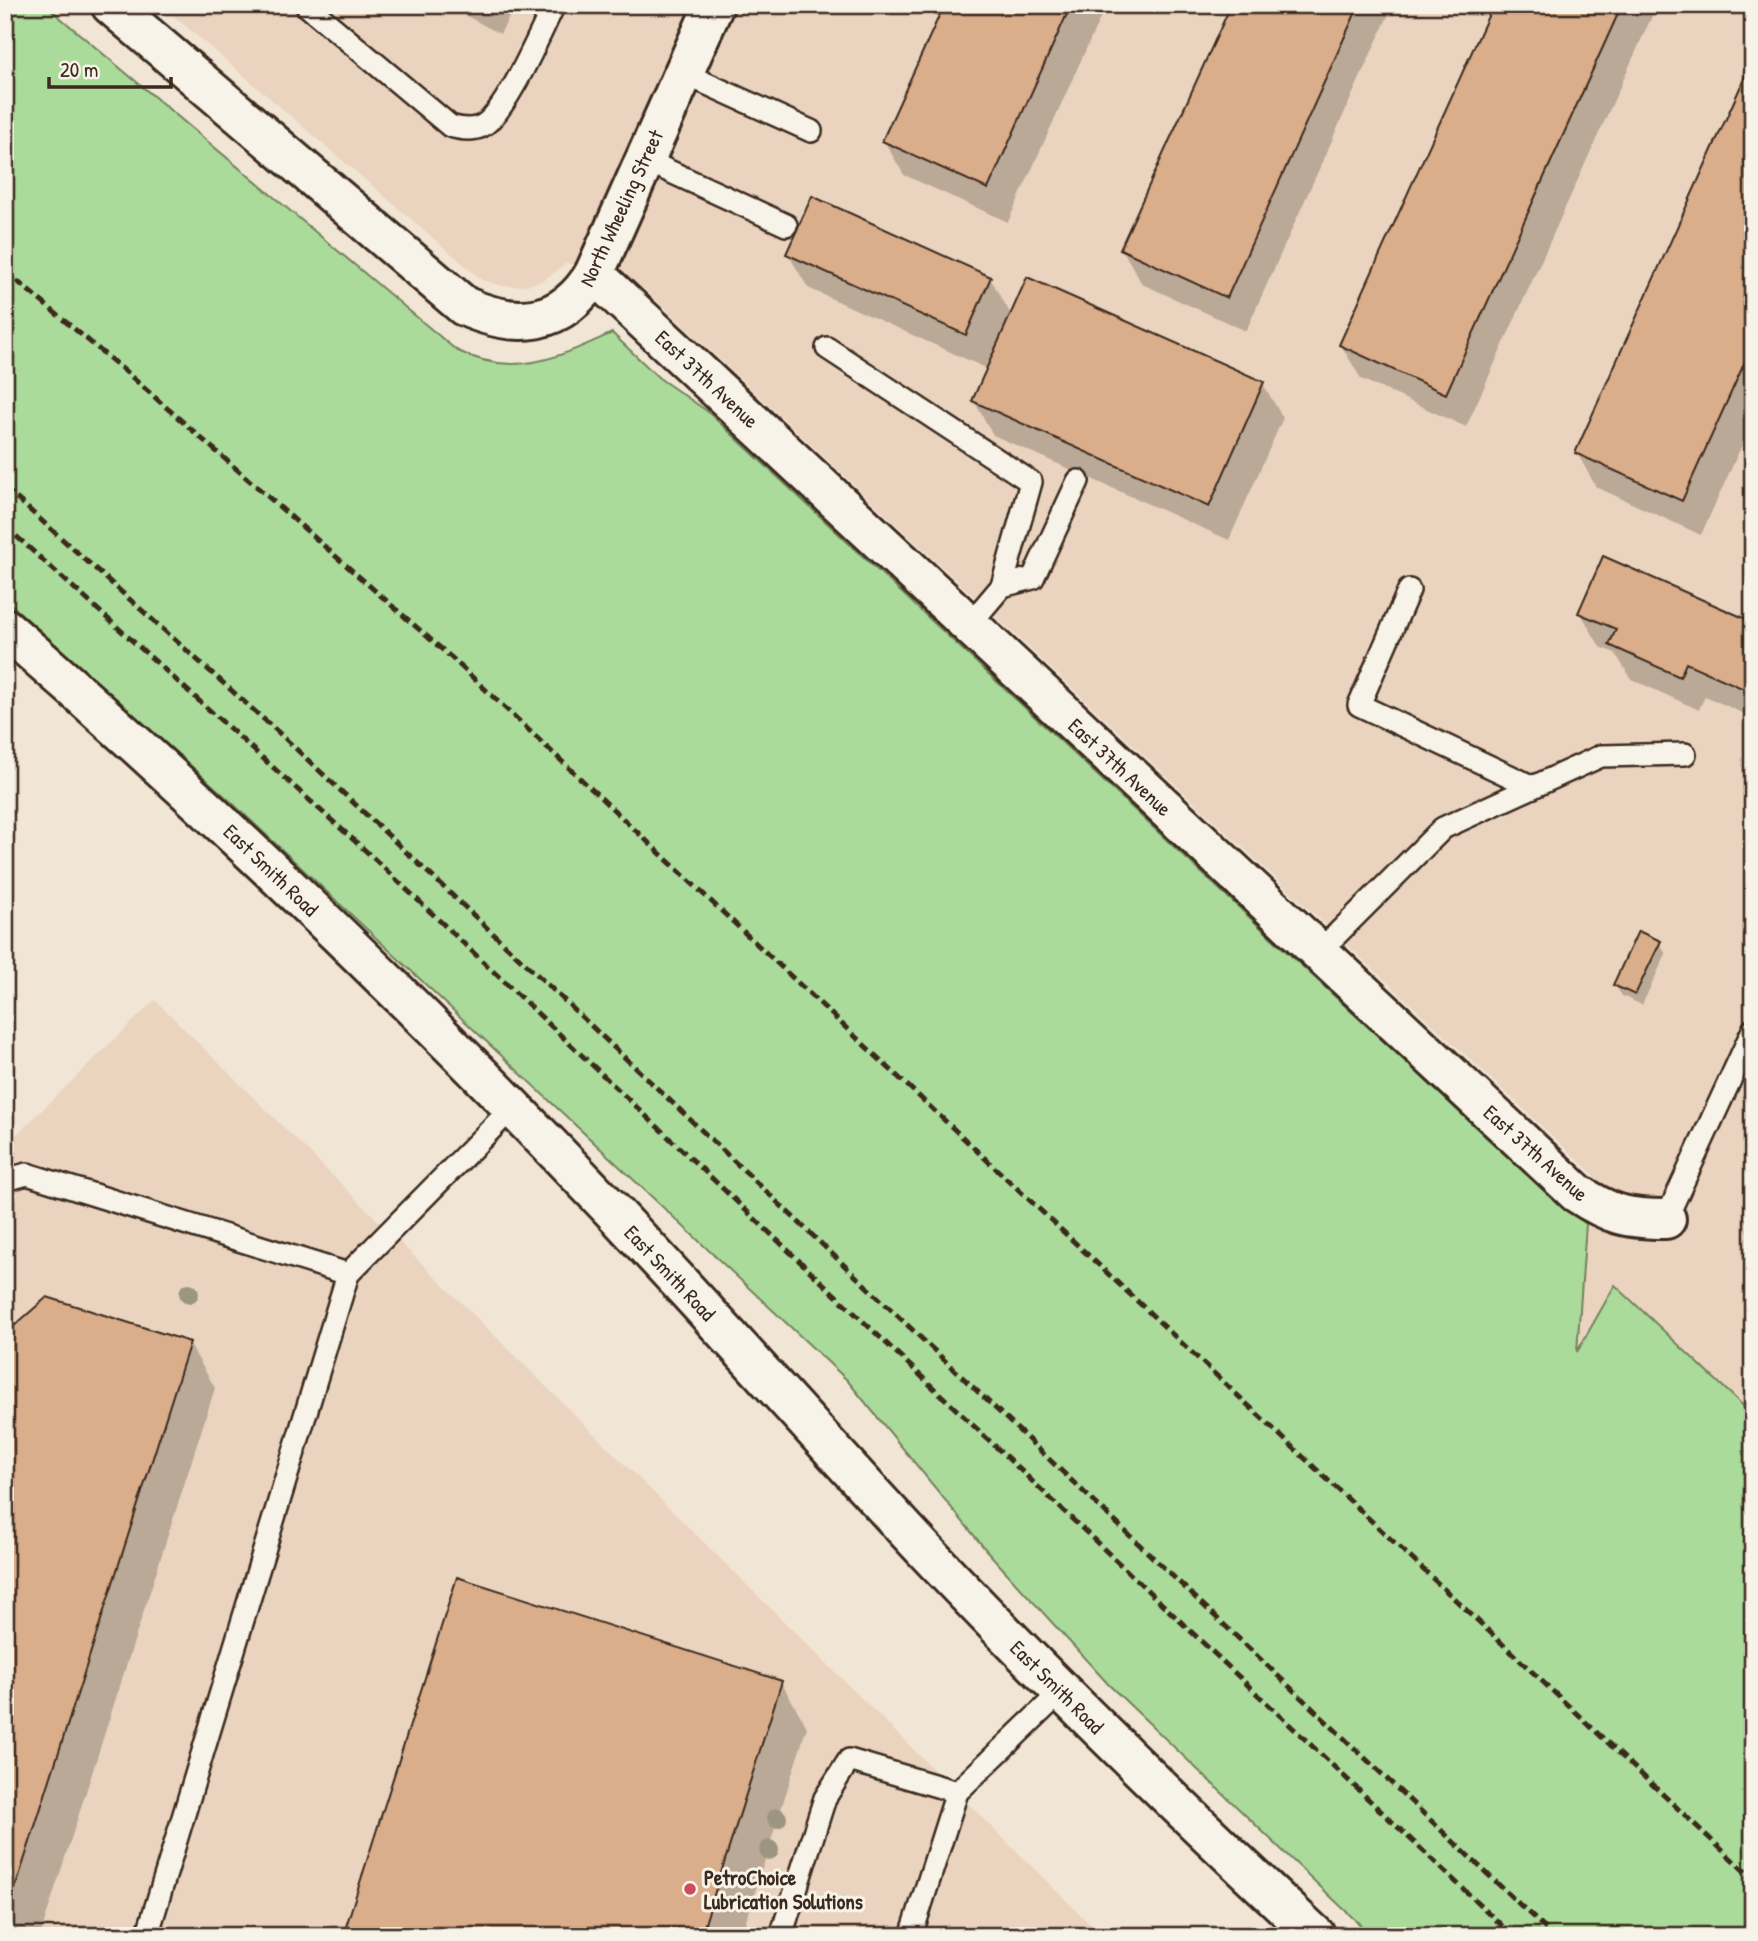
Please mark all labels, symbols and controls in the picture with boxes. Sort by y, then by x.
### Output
scale bar [49,46,172,90]
text: 20 m [60,55,98,84]
street label: North Wheeling Street [572,124,670,291]
street label: East 37th Avenue [649,324,765,434]
street label: East 37th Avenue [1062,712,1178,822]
street label: East Smith Road [217,817,325,923]
street label: East 37th Avenue [1477,1098,1595,1208]
street label: East Smith Road [618,1219,722,1327]
street label: East Smith Road [1004,1634,1110,1740]
place label: PetroChoice Lubrication Solutions [704,1863,863,1916]
marker: PetroChoice Lubrication Solutions [682,1881,698,1897]

